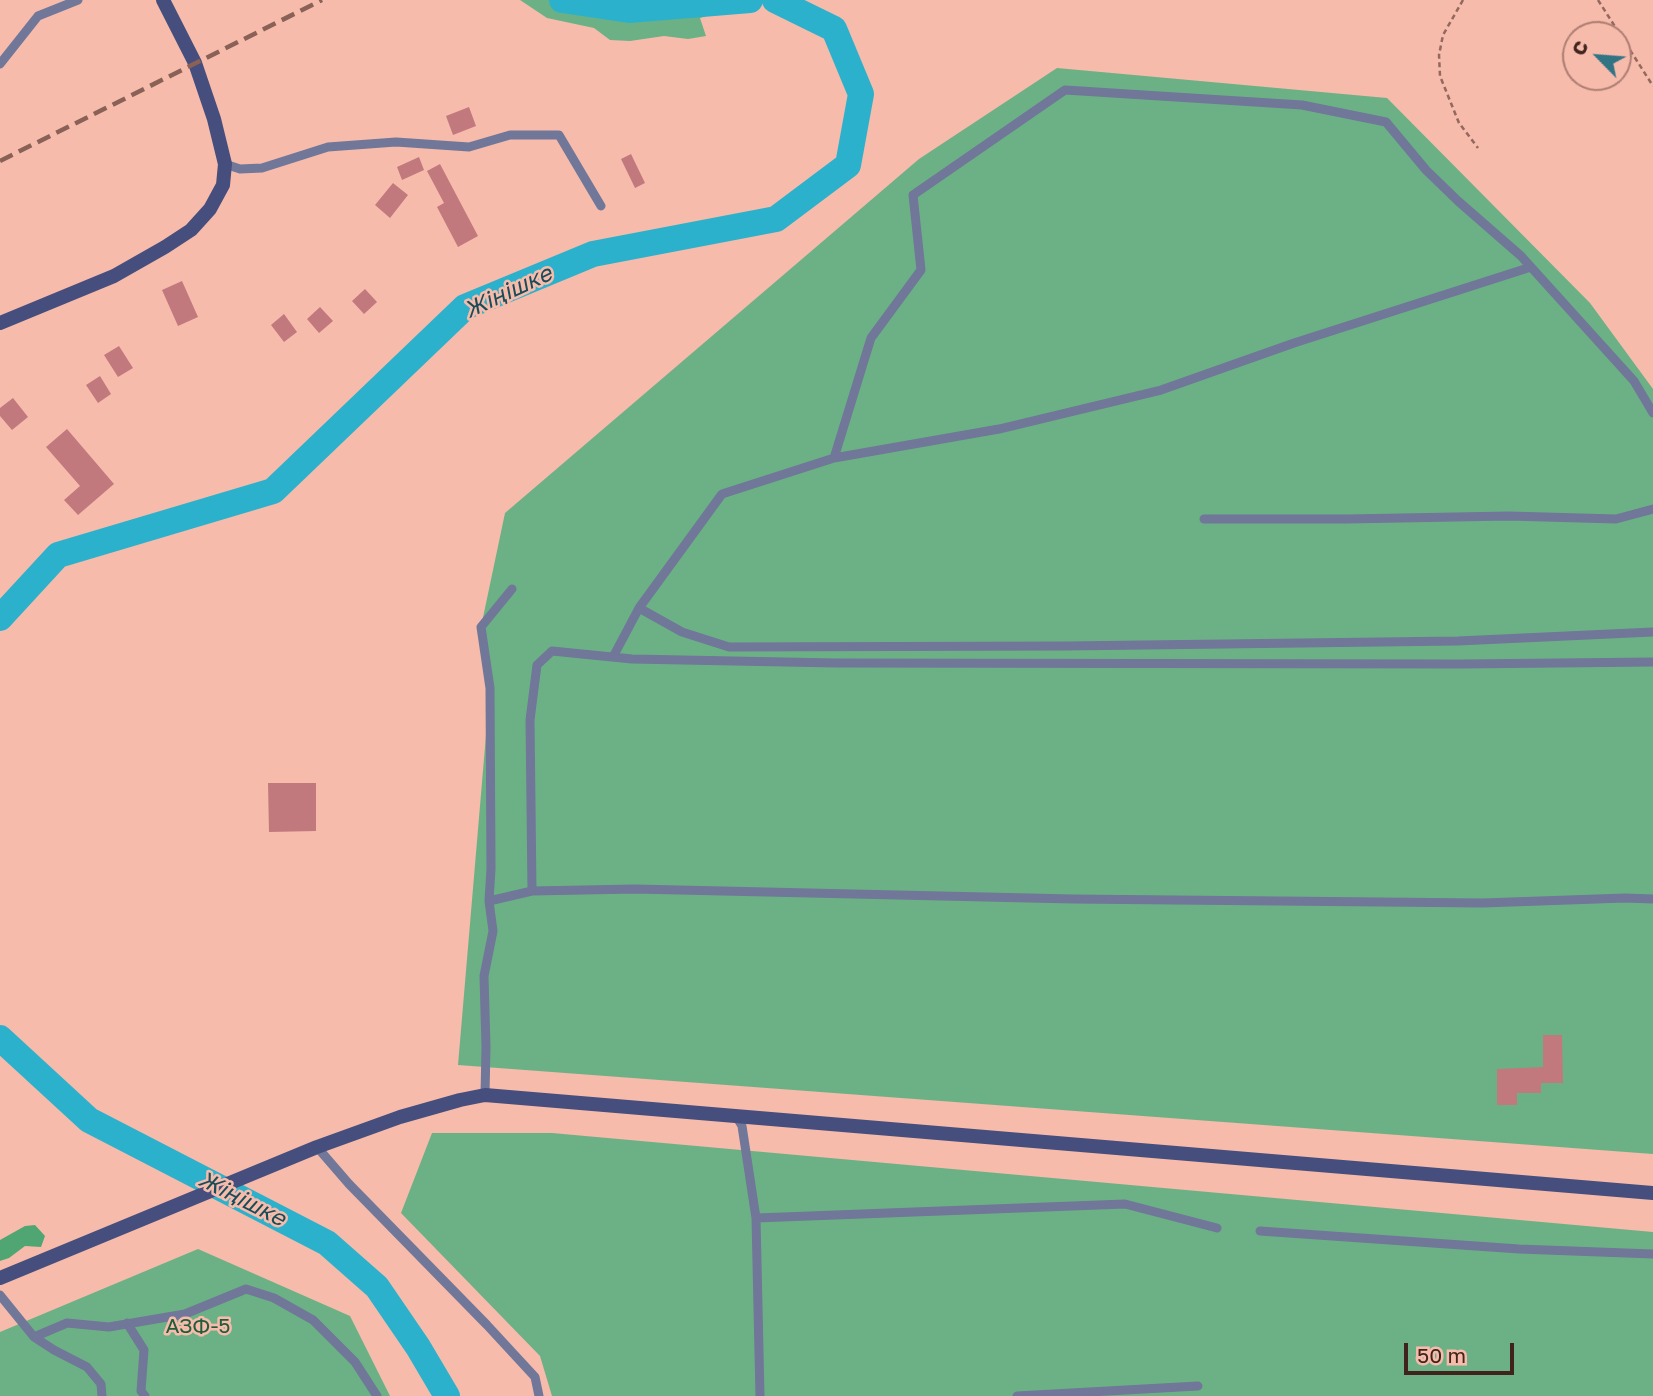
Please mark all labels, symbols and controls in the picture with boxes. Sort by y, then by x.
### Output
north arrow [1562,21,1632,91]
text: С [1566,37,1593,59]
water label: Жіңішке [460,260,556,324]
water label: Жіңішке [194,1165,290,1233]
park label: АЗФ-5 [165,1313,231,1339]
scale bar [1408,1330,1518,1374]
text: 50 m [1417,1342,1466,1368]

